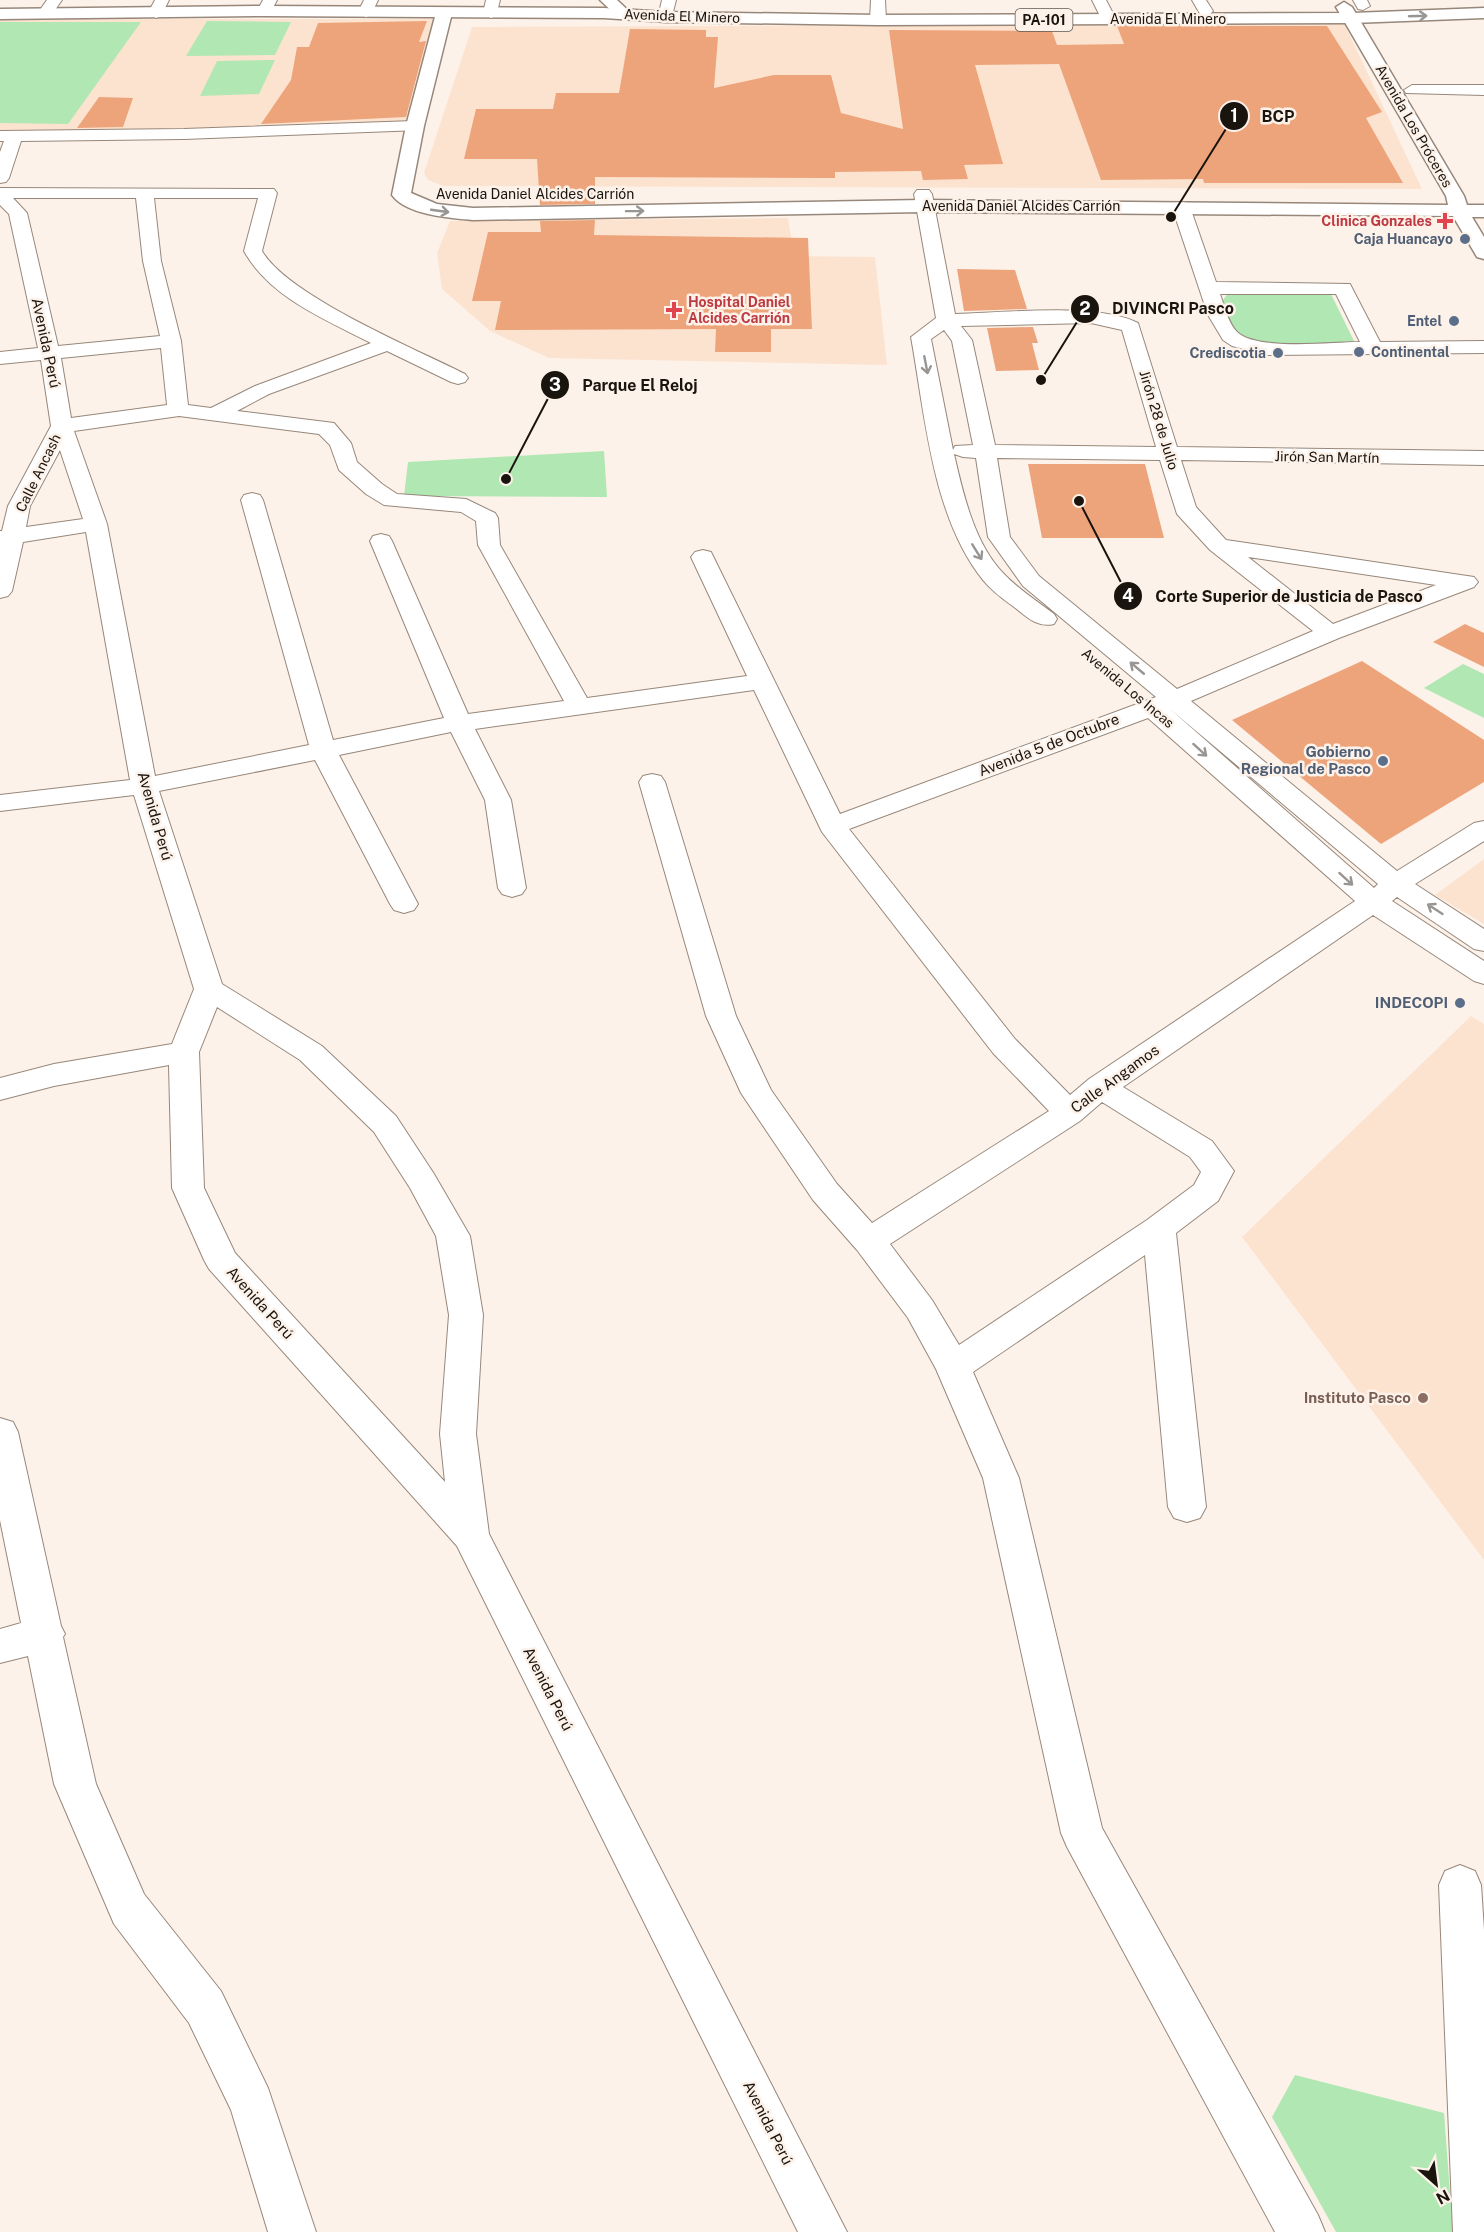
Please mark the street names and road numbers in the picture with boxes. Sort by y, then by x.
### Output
street label: Avenida El Minero [624,6,741,26]
road number: PA-101 [1016,9,1072,31]
street label: Avenida El Minero [1110,11,1226,27]
street label: Avenida Los Próceres [1372,62,1456,190]
street label: Avenida Daniel Alcides Carrión [436,186,634,202]
street label: Avenida Daniel Alcides Carrión [922,198,1120,214]
street label: Avenida Perú [29,296,64,389]
street label: Jirón 28 de Julio [1136,368,1182,472]
street label: Calle Ancash [12,431,64,515]
street label: Jirón San Martín [1275,448,1379,466]
street label: Avenida Los Incas [1079,645,1177,731]
street label: Avenida 5 de Octubre [976,710,1122,779]
street label: Avenida Perú [135,770,176,862]
street label: Calle Angamos [1067,1041,1162,1116]
street label: Avenida Perú [223,1263,297,1342]
street label: Avenida Perú [520,1644,577,1733]
street label: Avenida Perú [740,2078,797,2167]

